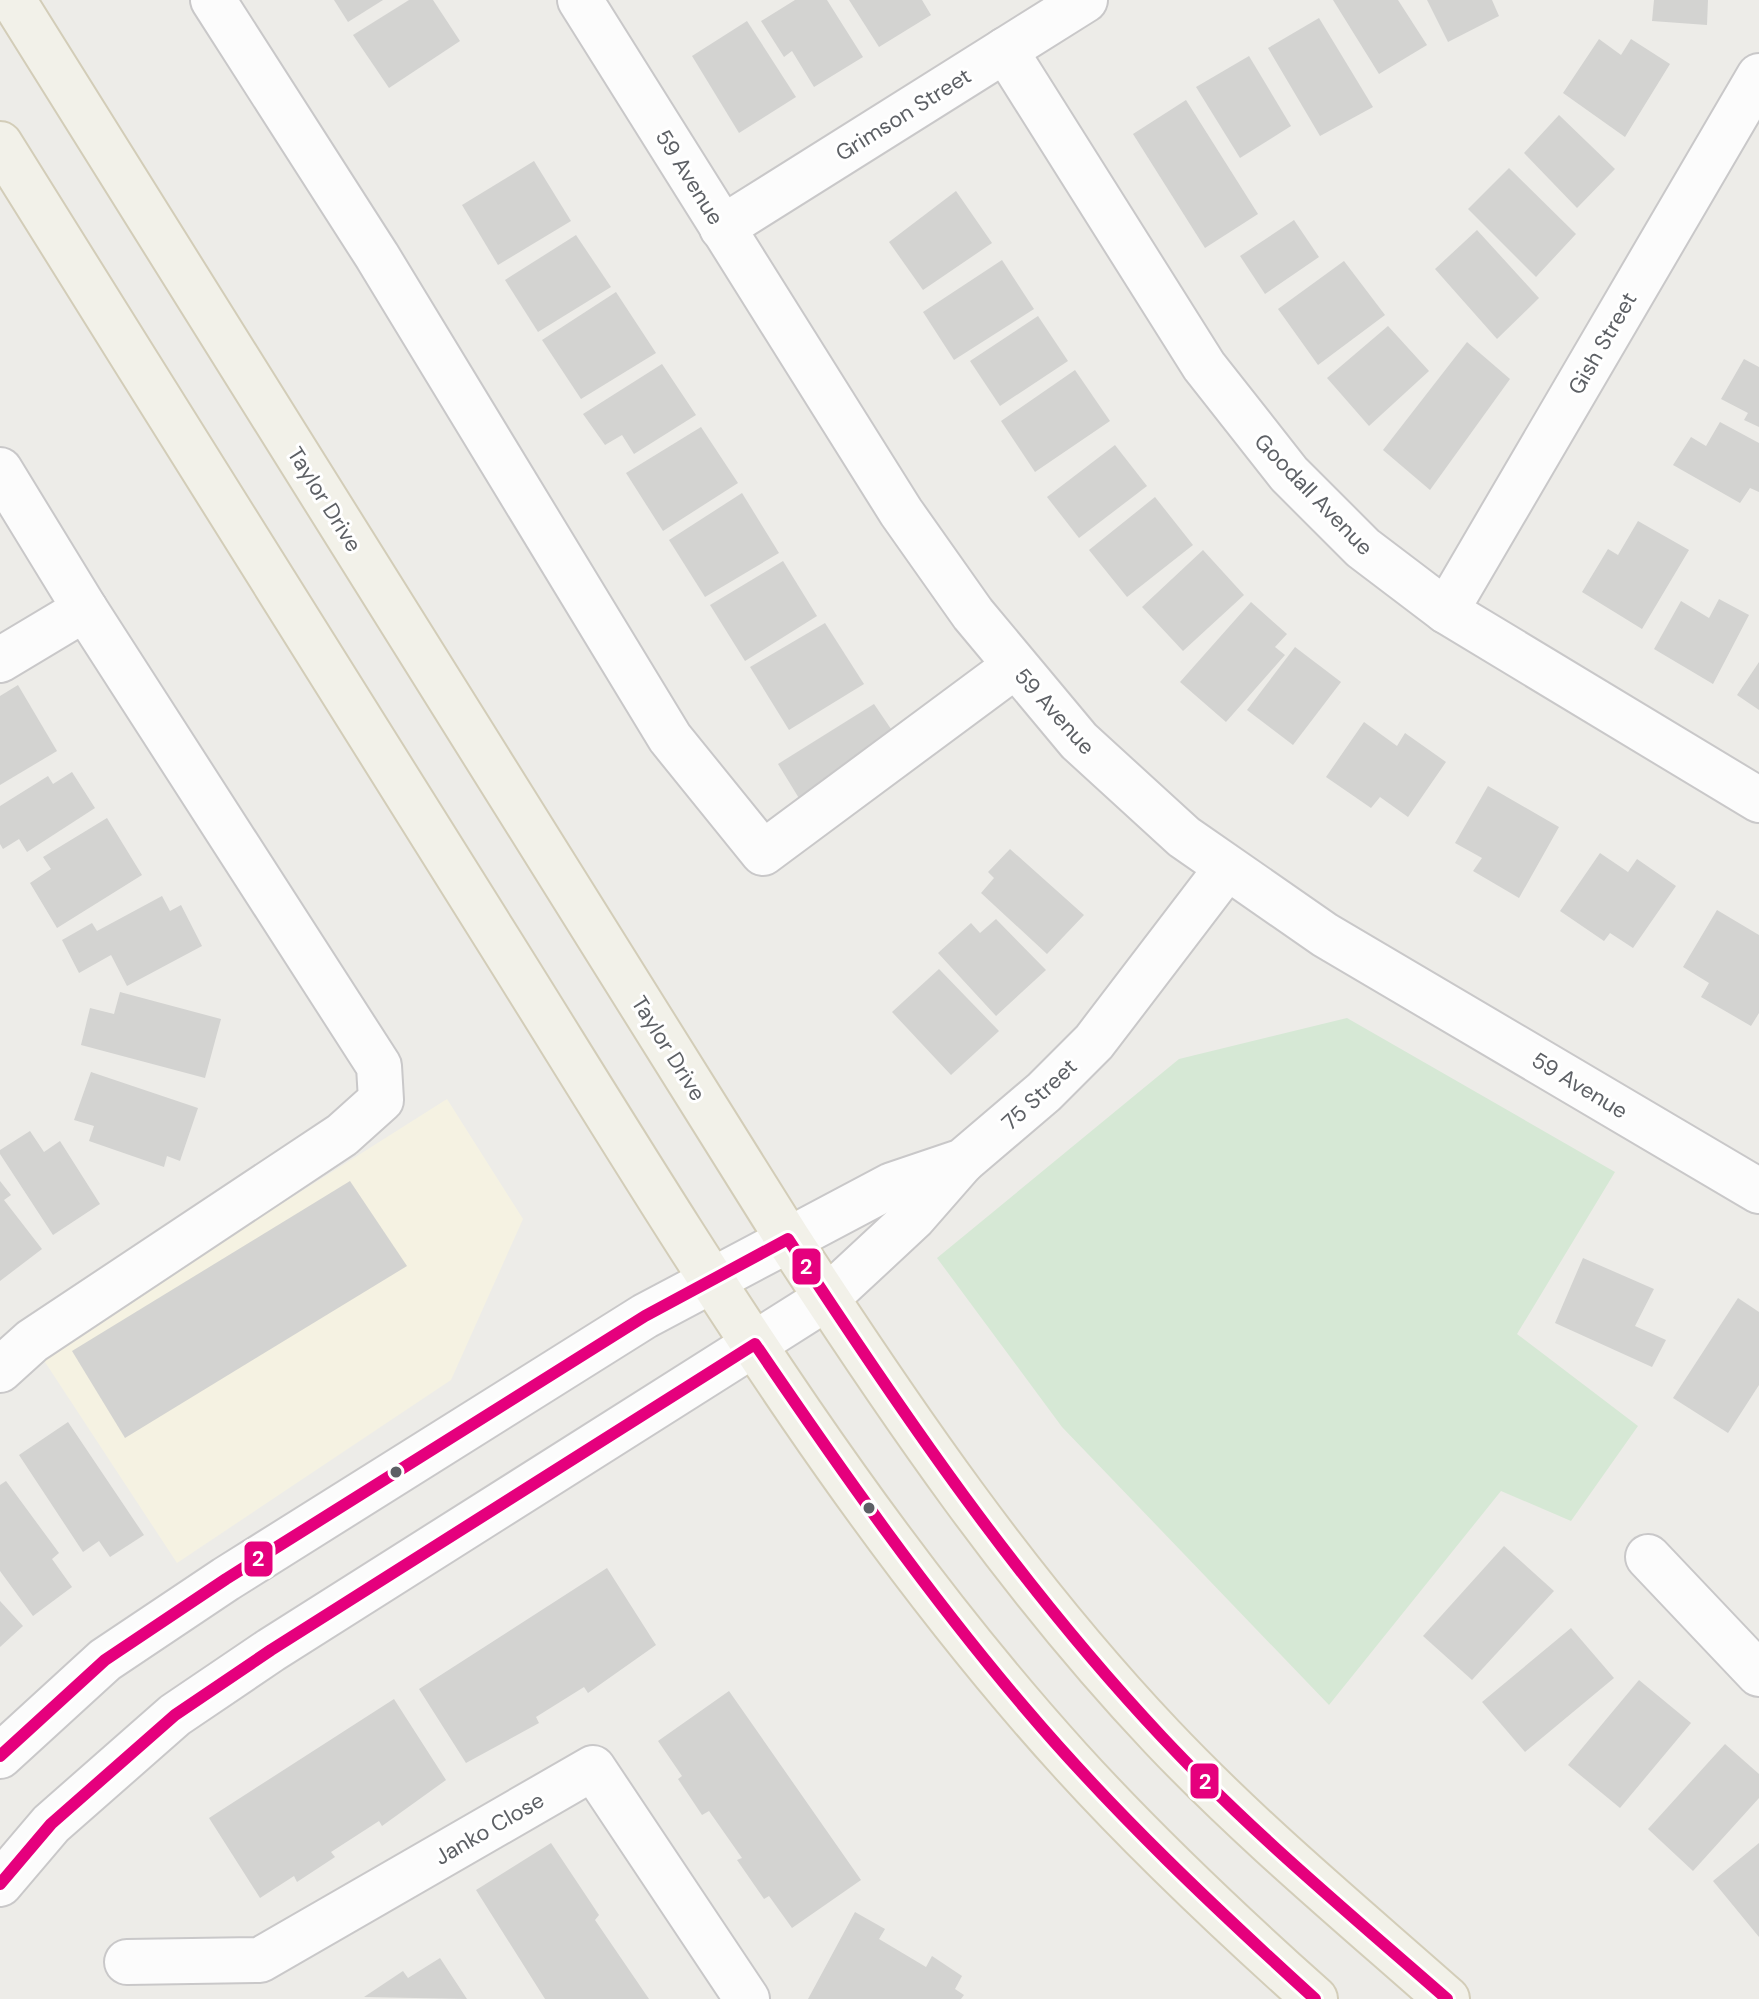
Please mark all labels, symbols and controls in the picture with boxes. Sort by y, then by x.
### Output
street label: Grimson Street [830,61,977,168]
street label: 59 Avenue [649,124,730,230]
street label: Gish Street [1561,287,1643,400]
street label: Goodall Avenue [1248,427,1379,562]
street label: Taylor Drive [281,441,368,557]
street label: 59 Avenue [1008,662,1101,761]
street label: Taylor Drive [625,990,712,1106]
street label: 59 Avenue [1526,1045,1633,1125]
street label: 75 Street [996,1052,1083,1137]
line badge: 2 [791,1247,822,1286]
text: 2 [800,1252,812,1281]
unlabelled marker [388,1464,404,1480]
unlabelled marker [861,1500,877,1516]
line badge: 2 [243,1540,274,1578]
text: 2 [252,1544,264,1573]
line badge: 2 [1189,1762,1220,1800]
text: 2 [1199,1767,1211,1796]
street label: Janko Close [429,1785,549,1872]

